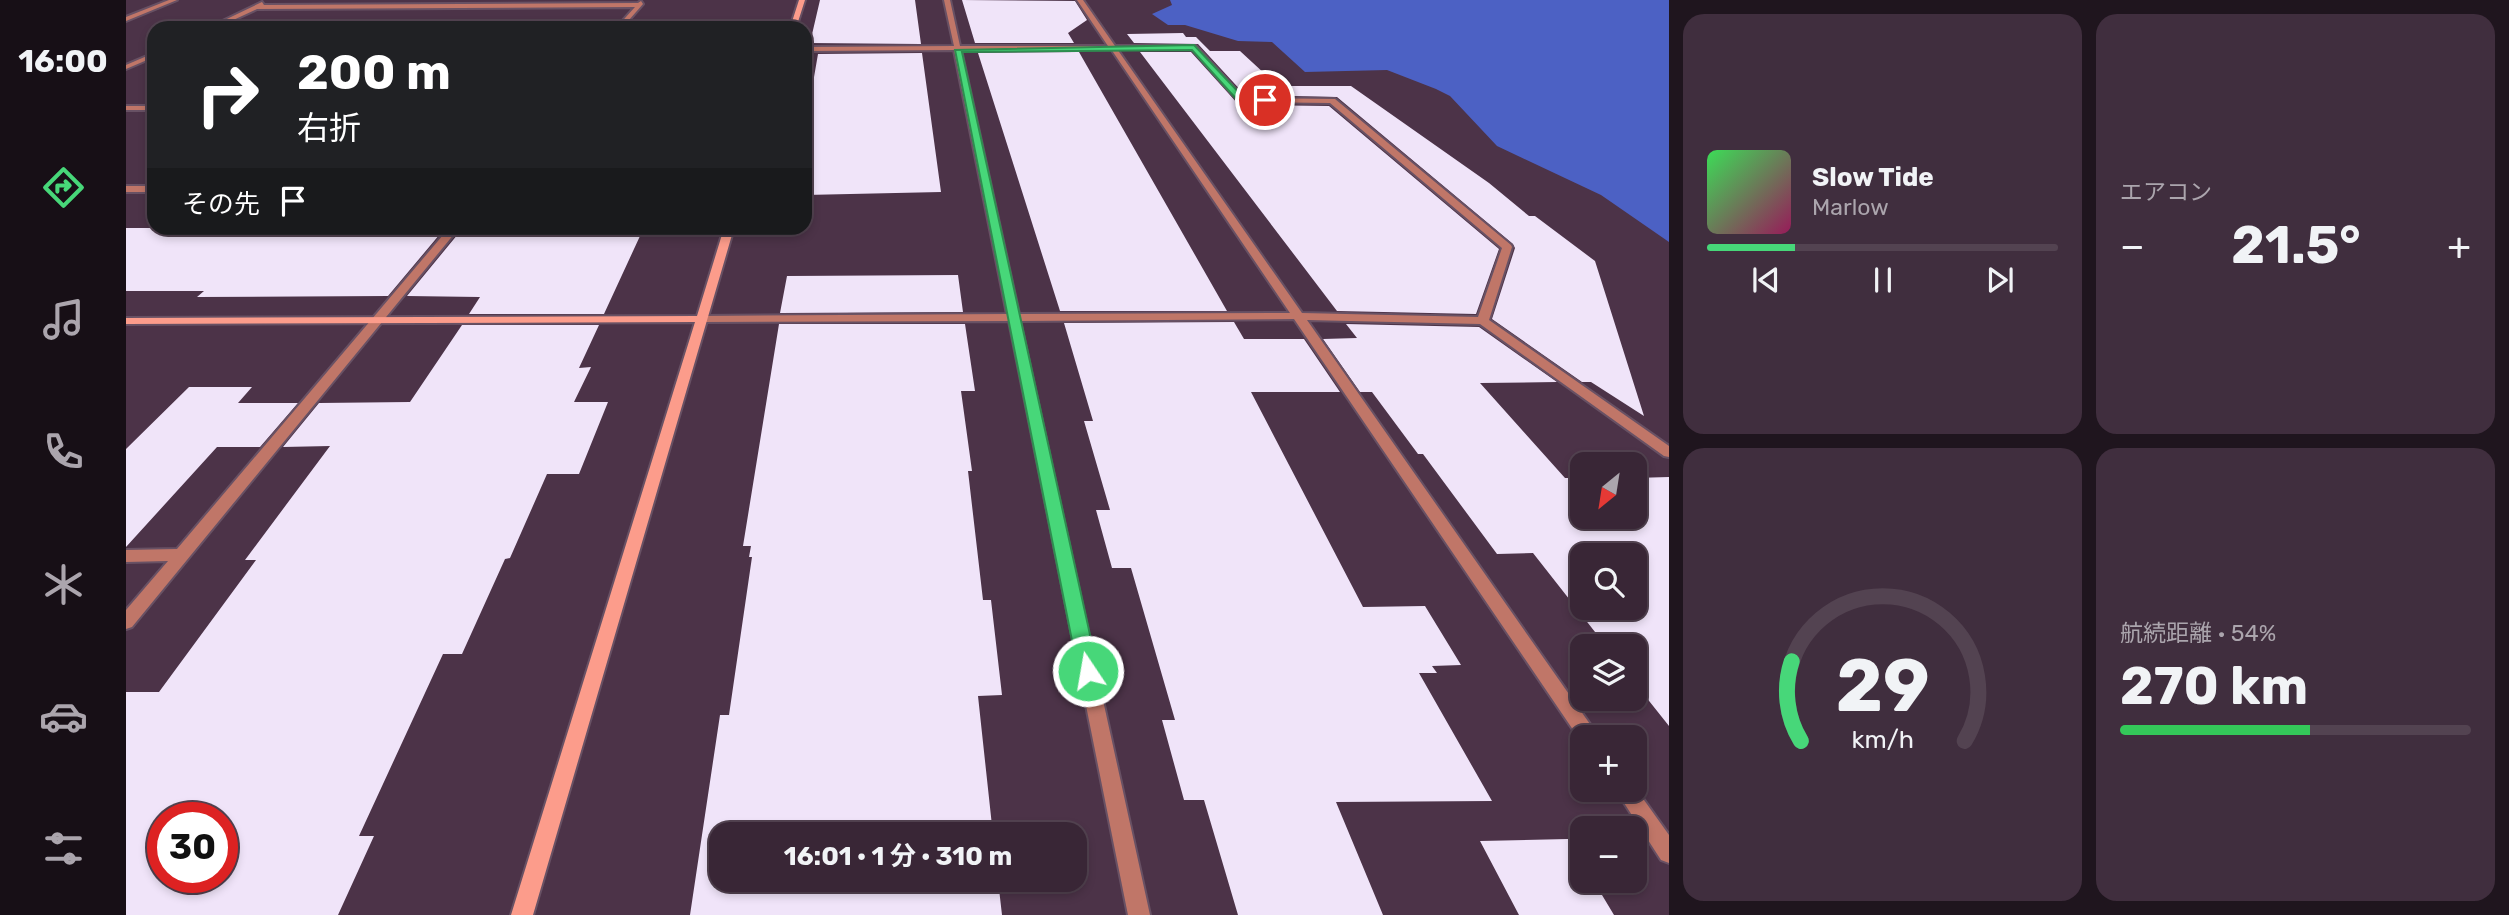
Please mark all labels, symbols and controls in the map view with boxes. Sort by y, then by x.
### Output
text: 16:00 [18,42,108,80]
text: 200 m [297,43,451,101]
icon: right [182,49,273,140]
pin [1235,70,1295,130]
icon: arrive [1246,81,1284,119]
text: 右折 [297,109,361,147]
text: Slow Tide [1812,162,1934,193]
icon: directions [39,163,88,212]
text: エアコン [2120,178,2212,206]
icon: arrive [274,182,312,220]
text: その先 [182,189,260,220]
text: Marlow [1812,193,1889,221]
text: 21.5° [2231,214,2361,276]
text: − [2120,223,2145,269]
text: + [2447,223,2471,269]
icon: previous [1747,261,1785,299]
icon: pause [1864,261,1902,299]
icon: next [1981,261,2019,299]
icon: music [39,295,88,344]
icon: phone [39,427,88,476]
north arrow [1570,452,1647,528]
map controls [1570,452,1647,893]
button: search [1570,543,1647,620]
icon: climate [39,560,88,609]
text: 航続距離 · 54% [2120,619,2276,647]
position arrow [1051,634,1125,708]
button: layers [1570,634,1647,711]
text: 29 [1836,643,1929,729]
text: 270 km [2120,655,2308,717]
icon: car [39,692,88,741]
text: km/h [1851,724,1914,753]
button: + [1570,725,1647,802]
speed limit sign: 30 [147,802,238,893]
button: − [1570,816,1647,893]
icon: filters [39,824,88,873]
text: 16:01 · 1 分 · 310 m [784,841,1012,872]

